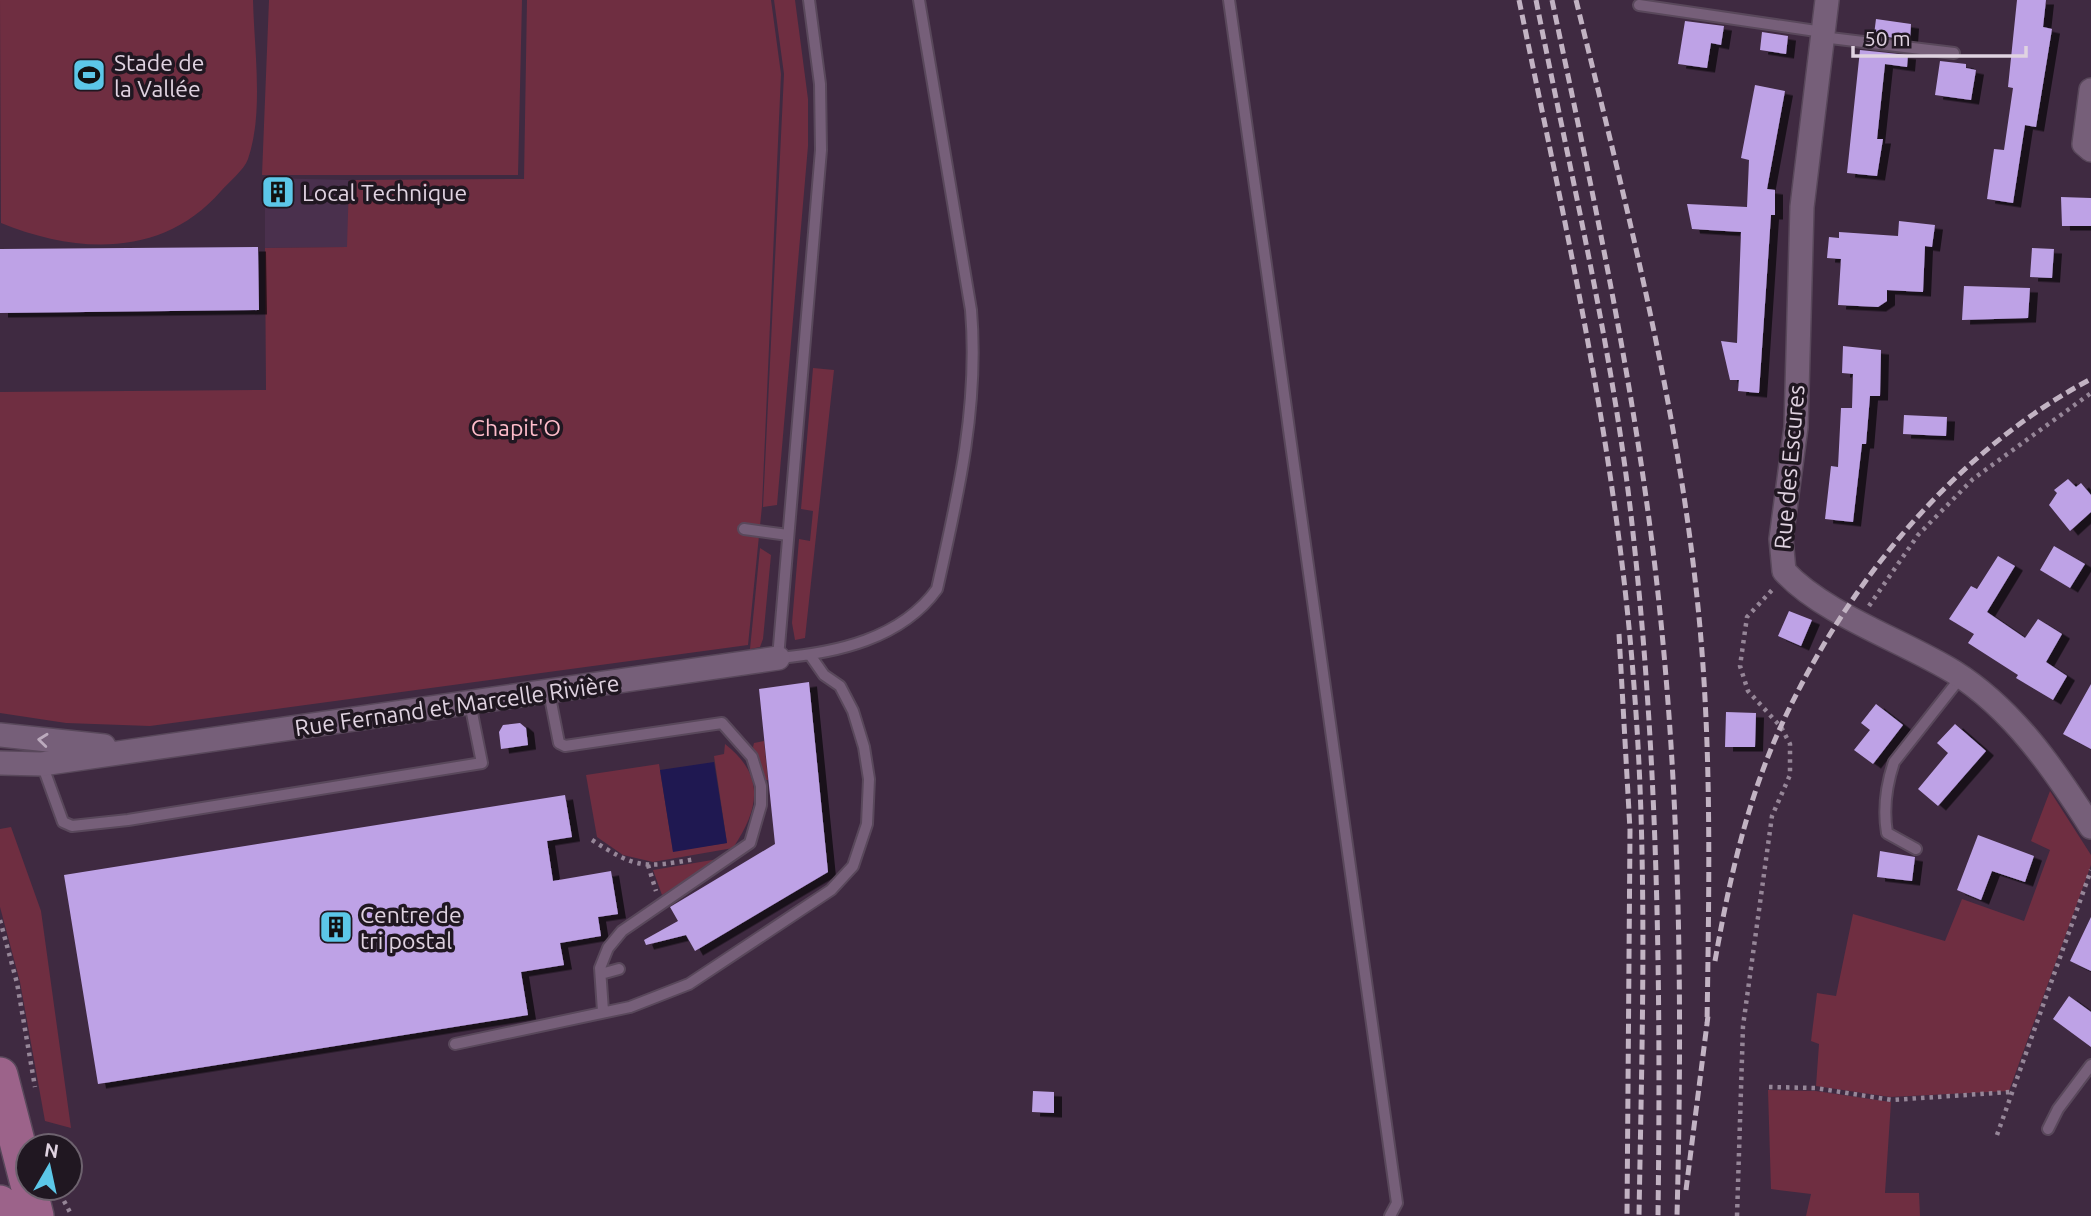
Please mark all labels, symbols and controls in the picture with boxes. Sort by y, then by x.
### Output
scale bar [1853,14,2026,58]
text: 50 m [1864,26,1911,50]
place label: Stade de la Vallée [114,50,204,101]
sports icon: Stade de la Vallée [70,56,108,94]
building icon: Local Technique [259,173,297,211]
place label: Local Technique [302,180,467,205]
street label: Rue des Escures [1769,384,1809,550]
park label: Chapit'O [471,415,561,440]
street label: Rue Fernand et Marcelle Rivière [293,670,621,740]
one-way arrow [37,732,49,747]
place label: Centre de tri postal [360,902,462,953]
building icon: Centre de tri postal [317,908,355,946]
north arrow [14,1132,84,1202]
text: N [43,1138,60,1162]

